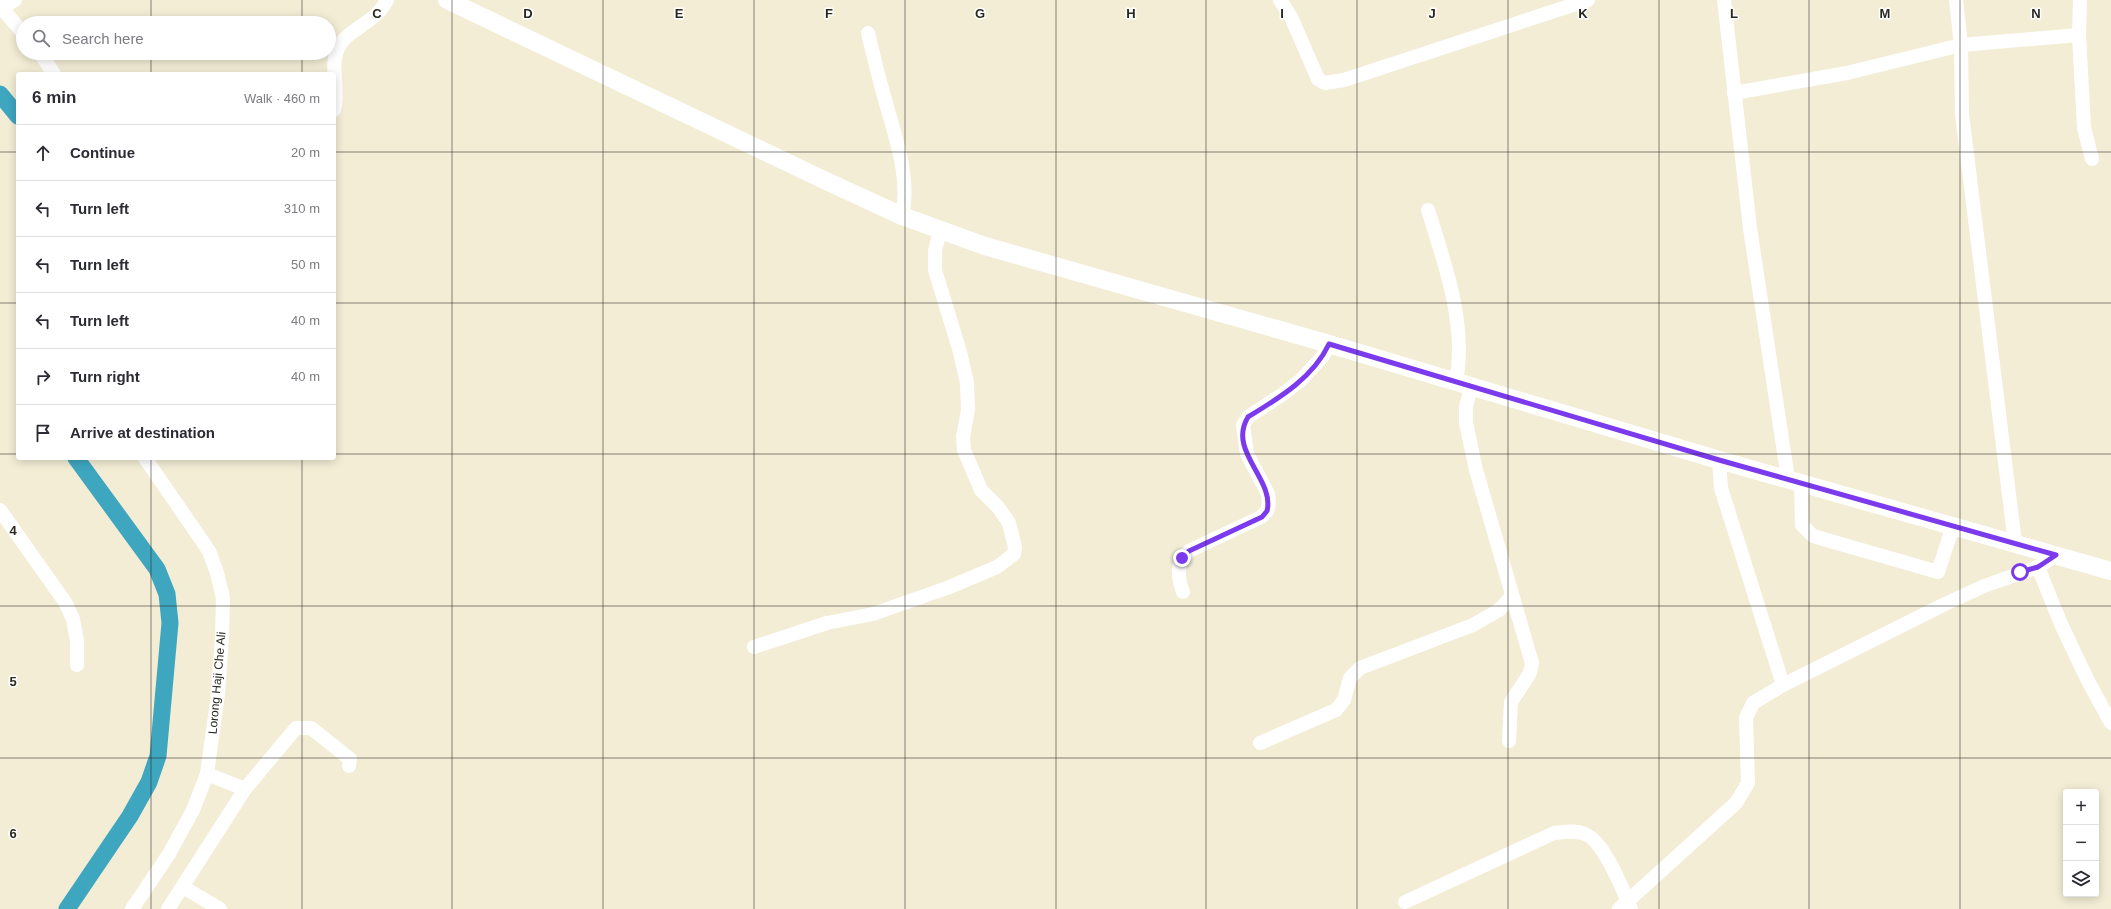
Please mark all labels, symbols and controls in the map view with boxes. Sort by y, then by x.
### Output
text: C [372,6,382,21]
text: D [523,6,533,21]
text: E [675,6,684,21]
text: F [825,6,833,21]
text: G [975,6,985,21]
text: H [1126,6,1136,21]
text: I [1280,6,1284,21]
text: J [1428,6,1436,21]
text: K [1578,6,1588,21]
text: L [1730,6,1738,21]
text: M [1880,6,1890,21]
text: N [2031,6,2041,21]
search box [16,16,336,60]
icon: search [30,27,52,49]
text: Search here [62,30,144,47]
text: 6 min [32,88,76,107]
text: Walk · 460 m [244,91,320,106]
icon: ahead [32,142,54,164]
text: Continue [70,144,135,161]
text: 20 m [291,145,320,160]
icon: left [32,198,54,220]
text: Turn left [70,200,129,217]
text: 310 m [284,201,320,216]
icon: left [32,254,54,276]
text: Turn left [70,256,129,273]
text: 50 m [291,257,320,272]
icon: left [32,310,54,332]
text: Turn left [70,312,129,329]
text: 40 m [291,313,320,328]
icon: right [32,366,54,388]
text: Turn right [70,368,140,385]
text: 40 m [291,369,320,384]
icon: arrive [32,422,54,444]
text: Arrive at destination [70,424,215,441]
text: 4 [9,523,17,538]
route end [1173,549,1191,567]
route start [2011,563,2029,581]
street label: Lorong Haji Che Ali [206,631,228,735]
text: 5 [9,674,17,689]
map controls [2063,789,2099,897]
button: + [2063,789,2099,825]
button: − [2063,825,2099,861]
text: 6 [9,826,17,841]
button: layers [2063,861,2099,897]

